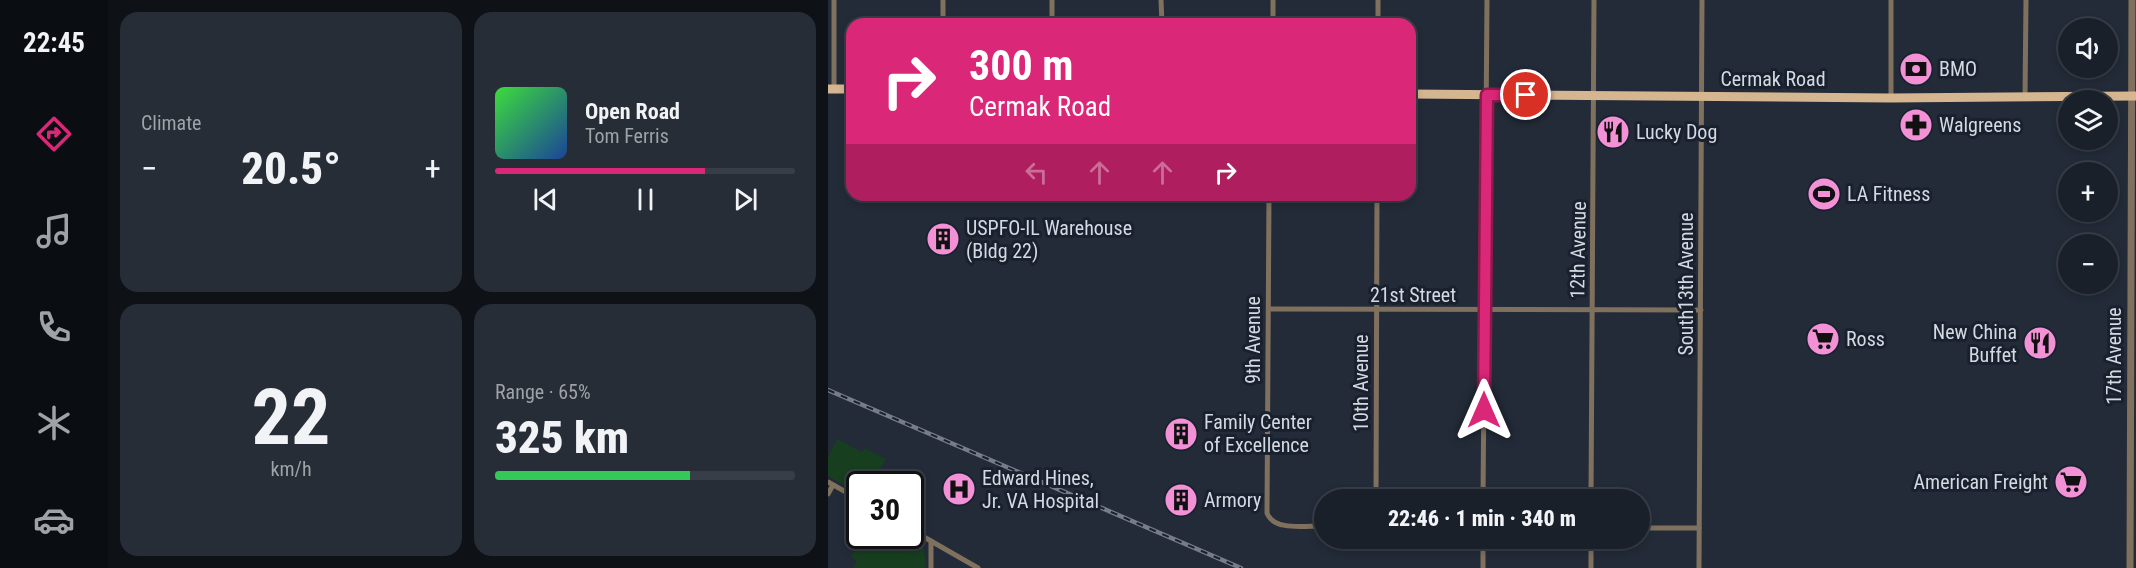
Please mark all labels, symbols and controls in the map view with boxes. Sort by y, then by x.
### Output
map controls [2058,18,2118,294]
button: sound [2058,18,2118,78]
text: 22:45 [23,27,85,59]
text: 300 m [969,41,1074,90]
icon: right [870,42,948,120]
bank icon: BMO [1898,51,1934,87]
place label: BMO [1939,57,1977,81]
street label: Cermak Road [1720,67,1826,91]
pin [1500,69,1551,120]
icon: arrive [1509,78,1542,111]
button: layers [2058,90,2118,150]
text: Cermak Road [969,91,1111,123]
text: Open Road [585,99,680,124]
pharmacy icon: Walgreens [1898,107,1934,143]
text: Climate [141,111,201,135]
icon: directions [33,113,75,155]
place label: Walgreens [1939,113,2021,137]
restaurant icon: Lucky Dog [1595,114,1631,150]
place label: Lucky Dog [1636,120,1717,144]
text: Tom Ferris [585,124,669,148]
text: 20.5° [241,142,341,195]
text: − [141,149,158,188]
text: + [425,149,441,188]
icon: left [1020,156,1053,189]
icon: ahead [1083,156,1116,189]
icon: ahead [1146,156,1179,189]
icon: right [1209,156,1242,189]
button: + [2058,162,2118,222]
sports icon: LA Fitness [1806,176,1842,212]
place label: LA Fitness [1847,182,1930,206]
icon: previous [529,183,562,216]
icon: pause [629,183,662,216]
icon: next [729,183,762,216]
street label: 12th Avenue [1565,201,1591,299]
icon: music [33,210,75,252]
street label: South13th Avenue [1674,212,1698,356]
place label: USPFO-IL Warehouse (Bldg 22) [966,216,1132,263]
building icon: USPFO-IL Warehouse (Bldg 22) [925,221,961,257]
button: − [2058,234,2118,294]
street label: 21st Street [1370,283,1456,307]
street label: 9th Avenue [1241,296,1265,384]
icon: phone [33,306,75,348]
street label: 17th Avenue [2102,307,2126,405]
place label: New China Buffet [1933,320,2017,367]
supermarket icon: Ross [1805,321,1841,357]
restaurant icon: New China Buffet [2022,325,2058,361]
place label: Ross [1846,327,1885,351]
street label: 10th Avenue [1349,334,1373,432]
text: 22 [252,372,330,463]
position arrow [1452,378,1516,442]
text: Range · 65% [495,380,591,404]
icon: climate [33,402,75,444]
place label: Family Center of Excellence [1204,410,1312,457]
text: 325 km [495,411,629,464]
building icon: Family Center of Excellence [1163,416,1199,452]
text: km/h [270,457,312,481]
supermarket icon: American Freight [2053,464,2089,500]
place label: Edward Hines, Jr. VA Hospital [982,466,1099,513]
place label: American Freight [1914,470,2048,494]
speed limit sign: 30 [846,471,924,549]
hospital icon: Edward Hines, Jr. VA Hospital [941,471,977,507]
building icon: Armory [1163,482,1199,518]
place label: Armory [1204,488,1261,512]
icon: car [33,499,75,541]
text: 22:46 · 1 min · 340 m [1388,506,1576,531]

